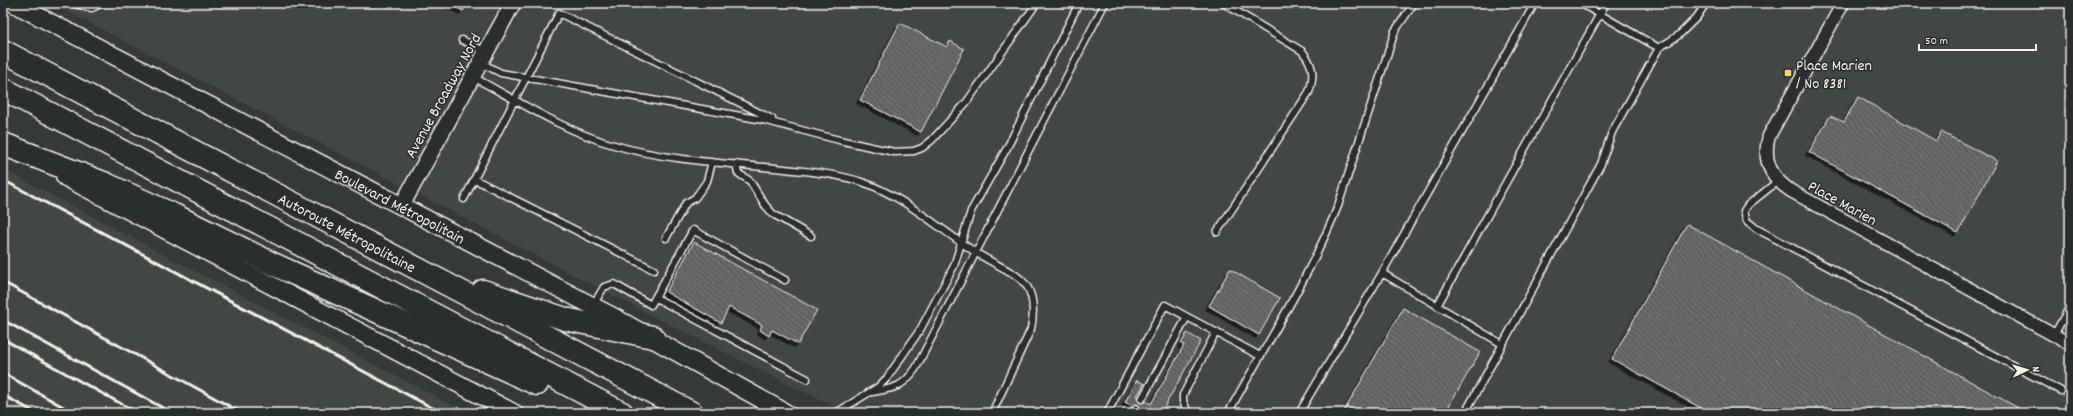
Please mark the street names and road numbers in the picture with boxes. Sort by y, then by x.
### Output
street label: Avenue Broadway Nord [400,30,488,163]
street label: Boulevard Métropolitain [330,164,468,251]
street label: Place Marien [1803,176,1881,233]
street label: Autoroute Métropolitaine [273,188,419,280]

